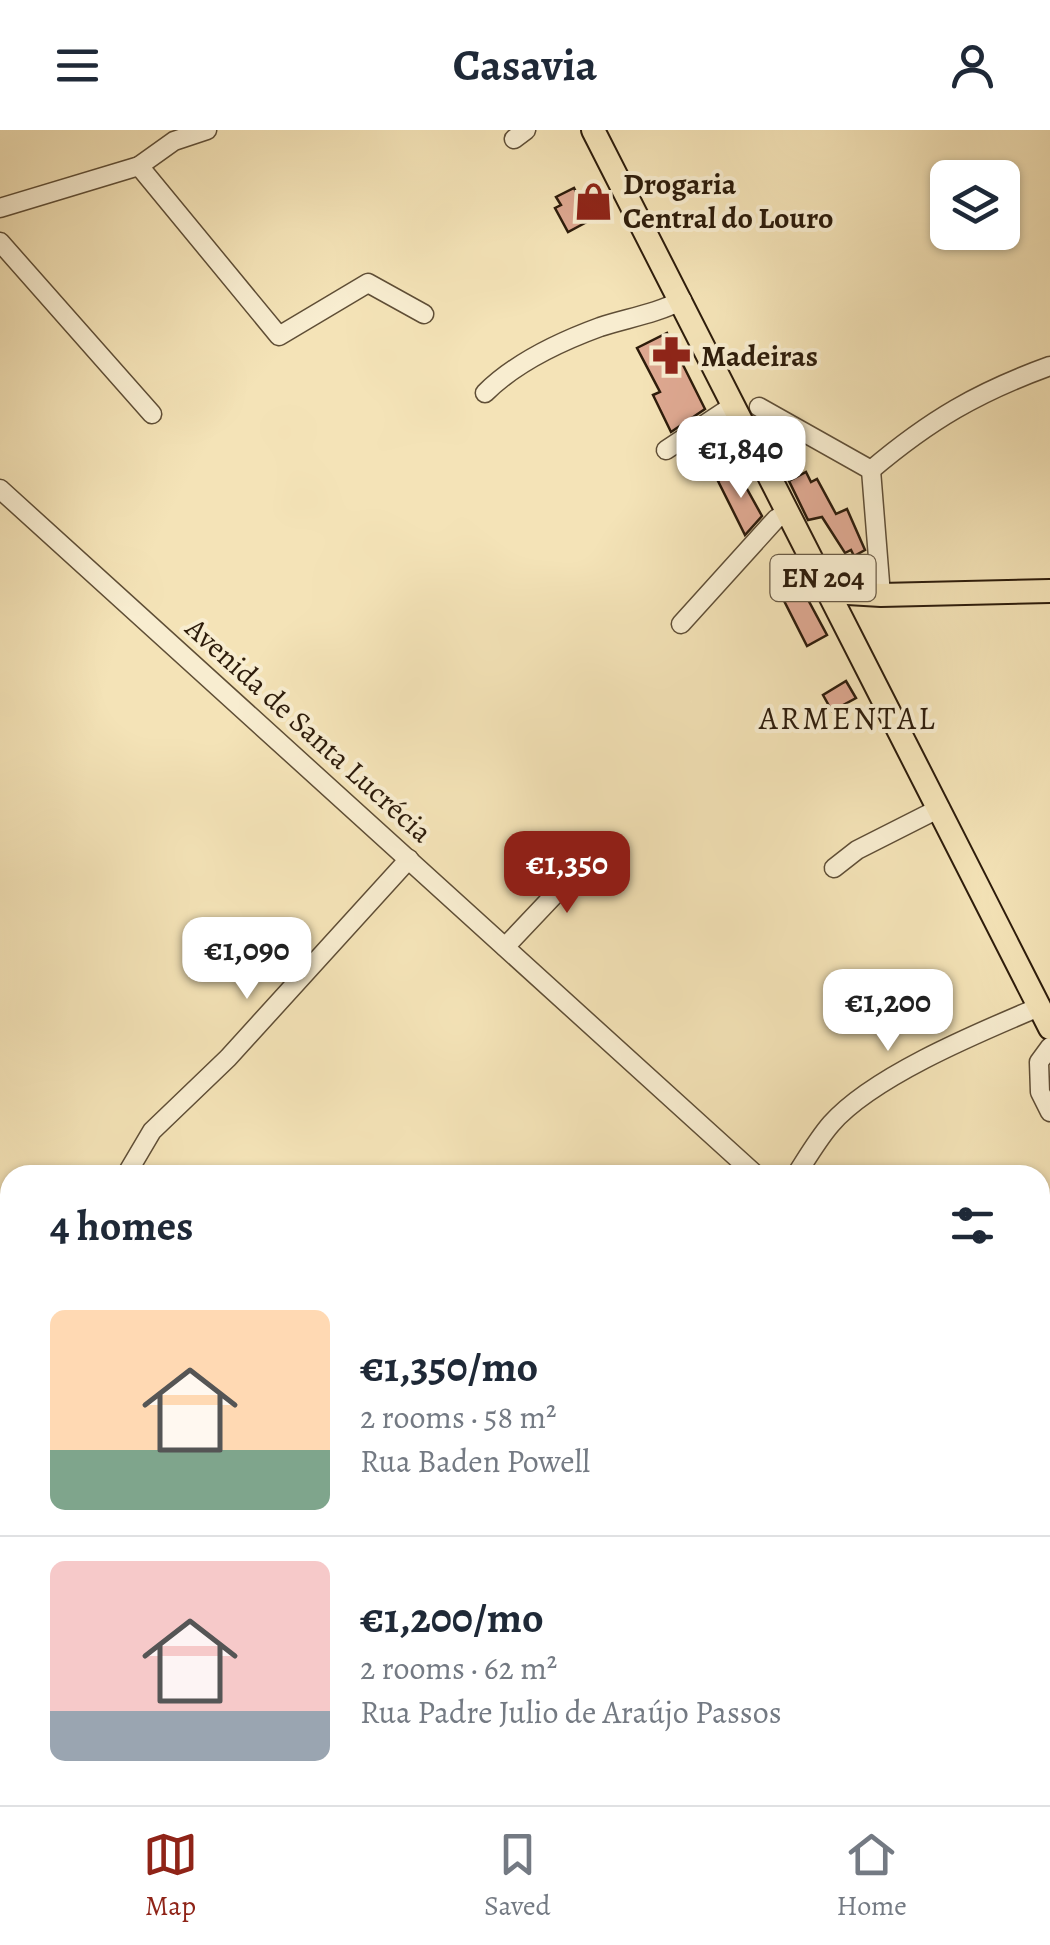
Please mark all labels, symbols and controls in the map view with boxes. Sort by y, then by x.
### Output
text: Casavia [453,34,597,96]
icon: menu [50,38,105,93]
icon: person [945,38,1000,93]
map controls [930,160,1020,250]
button: layers [930,160,1020,250]
place label: Drogaria Central do Louro [623,164,833,238]
shop icon: Drogaria Central do Louro [572,180,614,222]
pharmacy icon: Madeiras [650,335,692,377]
place label: Madeiras [701,336,818,376]
pin: €1,840 [660,416,822,501]
text: €1,840 [699,426,783,470]
road number: EN 204 [770,555,876,601]
street label: Avenida de Santa Lucrécia [176,608,441,852]
district label: ARMENTAL [758,696,937,740]
pin: €1,350 [486,831,648,916]
text: €1,350 [526,841,608,885]
pin: €1,090 [166,917,328,1002]
text: €1,090 [204,927,290,971]
pin: €1,200 [807,969,969,1054]
text: €1,200 [845,979,931,1023]
text: 4 homes [50,1197,193,1254]
icon: filters [945,1198,1000,1253]
text: €1,350/mo [360,1338,538,1395]
icon: home [130,1350,250,1470]
text: 2 rooms · 58 m² [360,1395,557,1439]
text: Rua Baden Powell [360,1439,590,1483]
text: €1,200/mo [360,1589,544,1646]
icon: home [130,1601,250,1721]
text: 2 rooms · 62 m² [360,1646,557,1690]
text: Rua Padre Julio de Araújo Passos [360,1690,782,1734]
tab: Map [143,1827,198,1925]
tab: Saved [484,1827,551,1925]
tab: Home [837,1827,907,1925]

